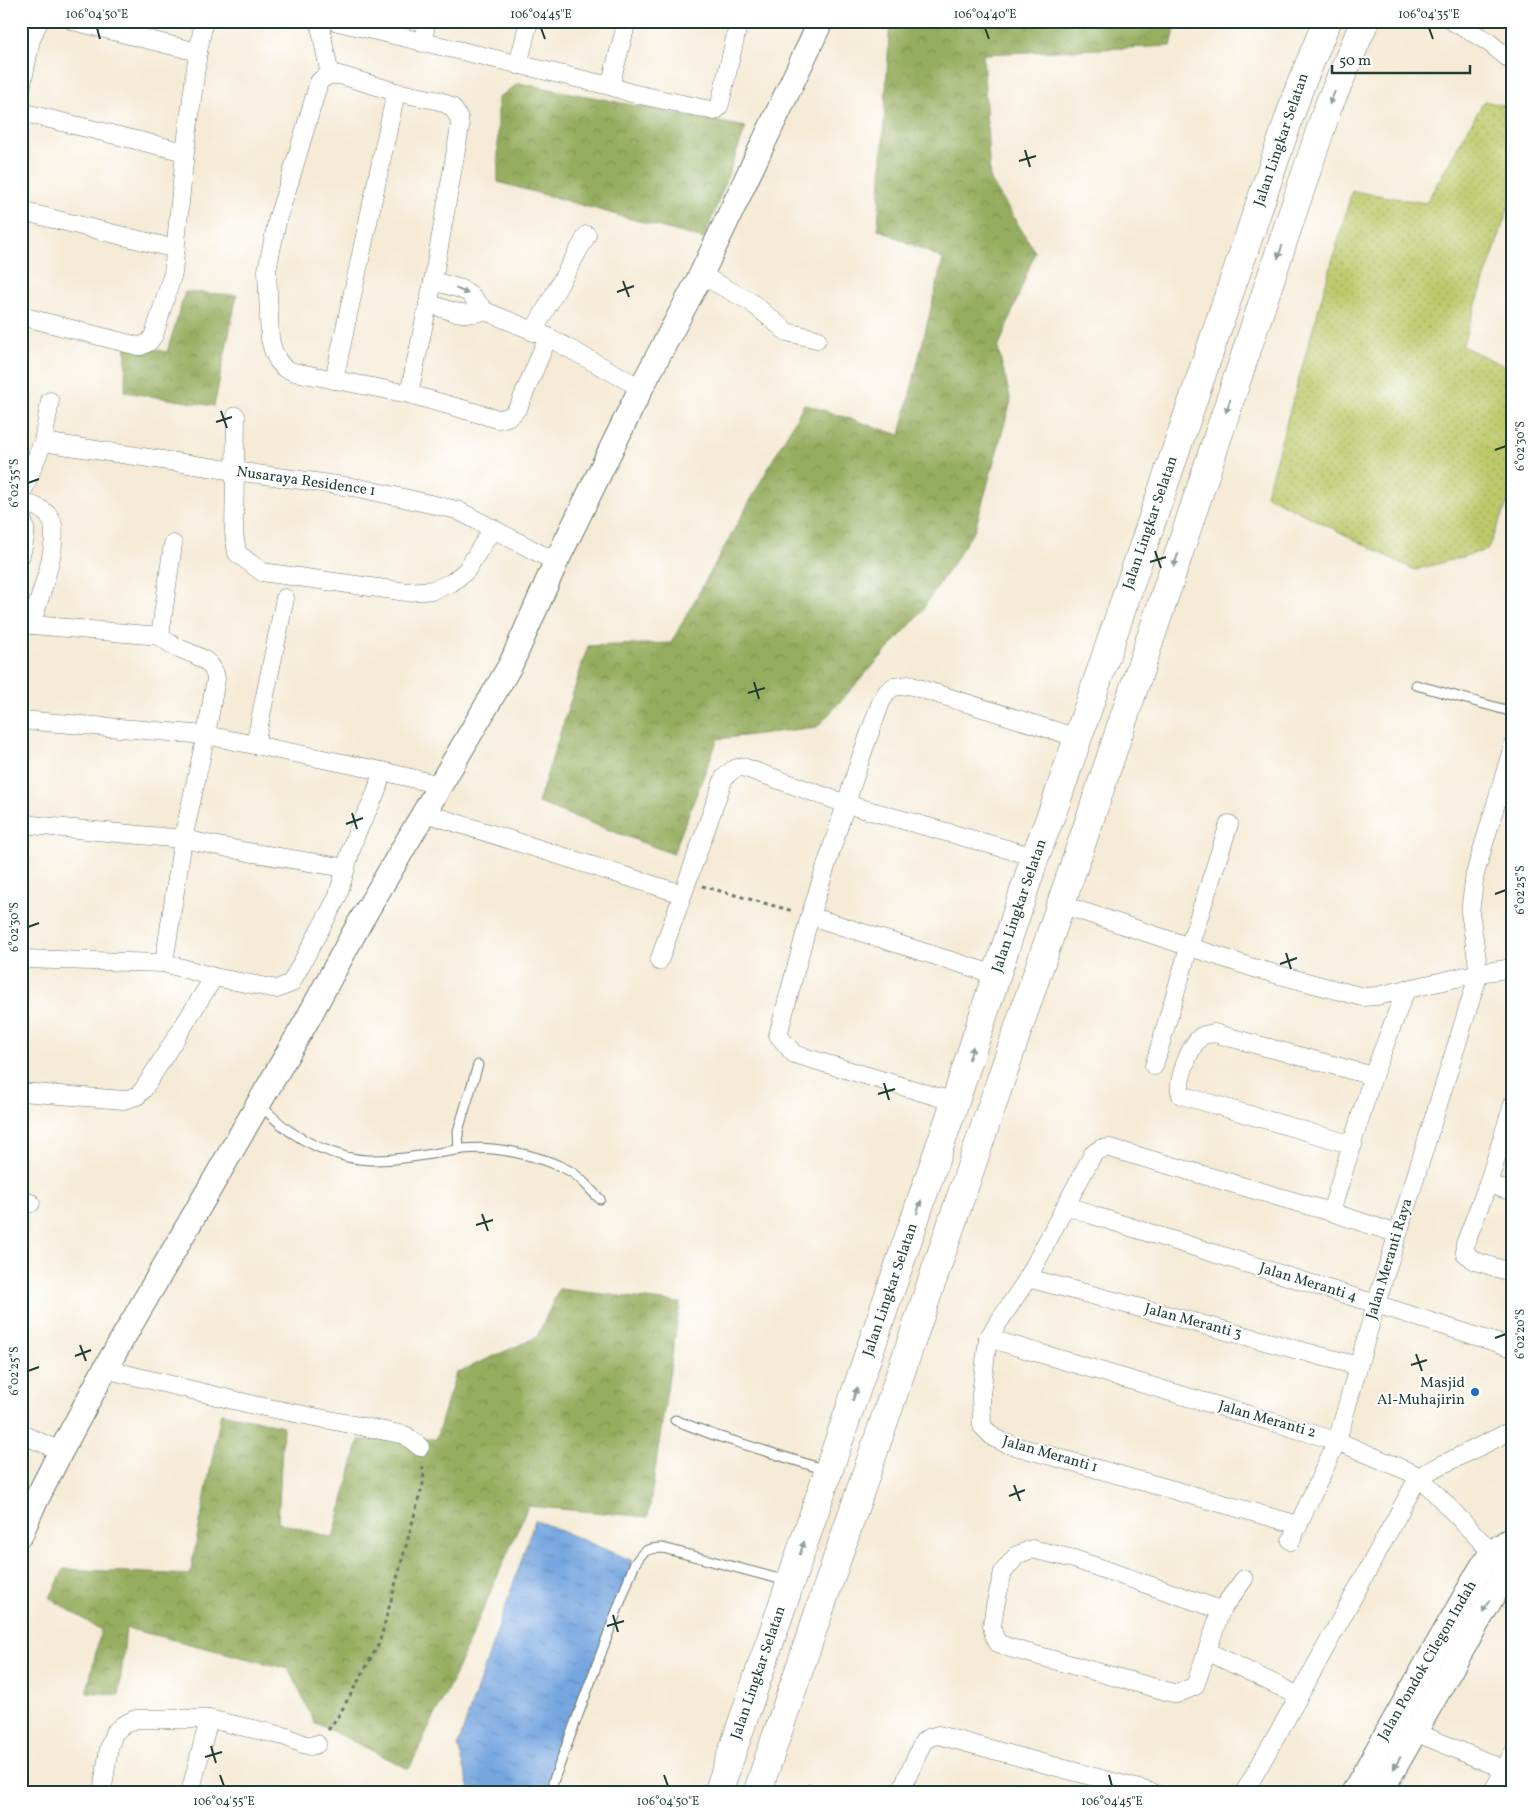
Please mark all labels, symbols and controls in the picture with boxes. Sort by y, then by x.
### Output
text: 106°04'50"E [66,7,128,23]
text: 106°04'45"E [510,7,572,23]
text: 106°04'40"E [954,7,1016,23]
text: 106°04'35"E [1398,7,1460,23]
scale bar [1332,42,1469,74]
text: 50 m [1339,51,1371,72]
street label: Jalan Lingkar Selatan [1249,71,1315,209]
one-way arrow [1327,91,1335,105]
one-way arrow [1275,245,1283,260]
one-way arrow [455,287,469,295]
one-way arrow [1224,399,1232,414]
text: 6°02'30"S [1513,421,1529,471]
street label: Jalan Lingkar Selatan [1118,454,1184,592]
text: 6°02'35"S [7,459,23,507]
street label: Nusaraya Residence 1 [235,462,377,502]
one-way arrow [1172,553,1180,568]
street label: Jalan Lingkar Selatan [987,837,1053,975]
text: 6°02'25"S [1513,865,1529,915]
text: 6°02'30"S [7,902,23,952]
one-way arrow [967,1046,975,1061]
street label: Jalan Meranti Raya [1362,1196,1418,1322]
one-way arrow [916,1200,923,1215]
street label: Jalan Lingkar Selatan [858,1221,924,1359]
street label: Jalan Meranti 4 [1256,1258,1360,1308]
street label: Jalan Meranti 3 [1142,1299,1244,1345]
text: 6°02'20"S [1513,1309,1529,1359]
text: 6°02'25"S [7,1346,23,1396]
place label: Masjid Al-Muhajirin [1377,1373,1465,1411]
marker: Masjid Al-Muhajirin [1469,1386,1481,1398]
one-way arrow [852,1387,859,1402]
street label: Jalan Meranti 2 [1216,1396,1318,1444]
street label: Jalan Meranti 1 [1000,1431,1100,1479]
one-way arrow [798,1540,806,1555]
street label: Jalan Pondok Cilegon Indah [1373,1577,1483,1745]
one-way arrow [1481,1599,1490,1613]
street label: Jalan Lingkar Selatan [726,1604,792,1742]
one-way arrow [1393,1756,1402,1769]
text: 106°04'55"E [193,1794,255,1810]
text: 106°04'50"E [637,1794,699,1810]
text: 106°04'45"E [1081,1794,1143,1810]

